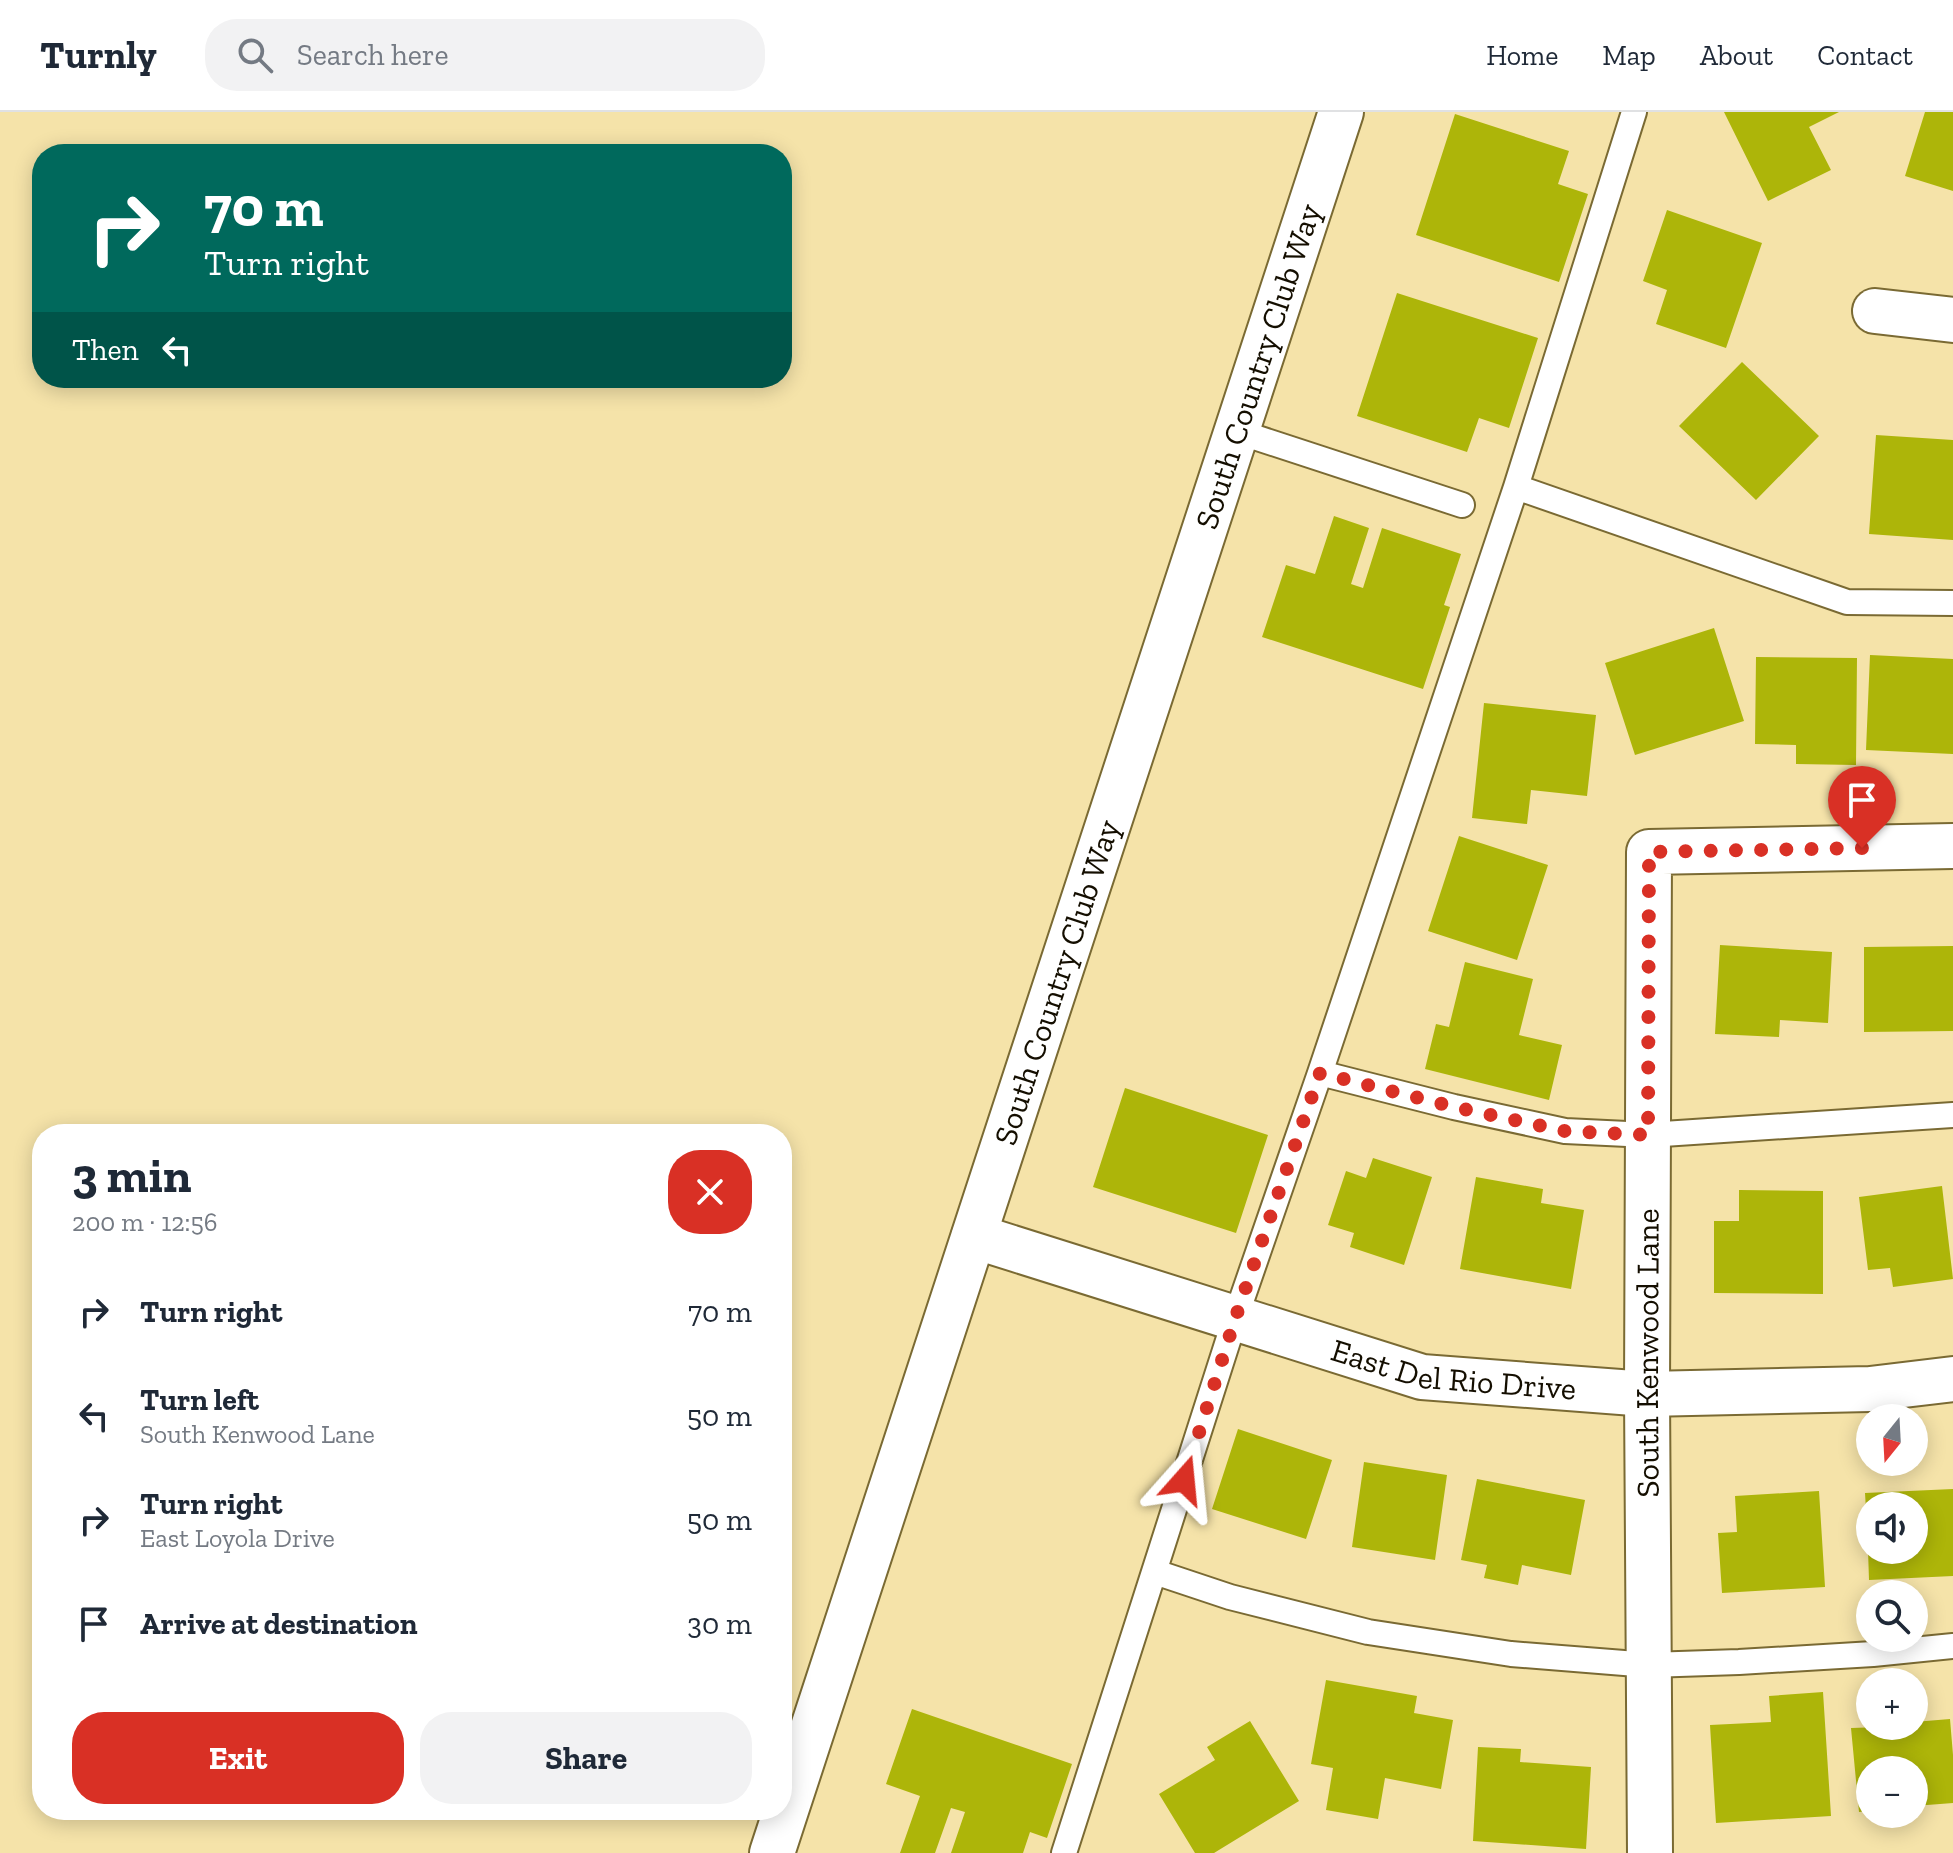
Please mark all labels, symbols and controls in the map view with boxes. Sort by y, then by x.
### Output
search box [205,19,765,91]
text: Turnly [40,32,157,78]
icon: search [233,33,277,77]
text: Search here [297,37,449,73]
text: Home [1486,39,1558,72]
text: Map [1602,39,1656,72]
text: About [1700,39,1773,72]
text: Contact [1817,39,1913,72]
text: 70 m [204,173,324,240]
icon: right [72,176,176,280]
street label: South Country Club Way [1187,198,1329,534]
text: Turn right [204,241,369,284]
icon: left [155,328,199,372]
text: Then [72,332,139,368]
pin [1828,766,1896,848]
icon: arrive [1840,778,1884,822]
street label: South Country Club Way [986,814,1128,1150]
text: 3 min [72,1147,191,1204]
button: close [668,1150,752,1234]
text: 200 m · 12:56 [72,1206,218,1238]
street label: South Kenwood Lane [1628,1208,1667,1498]
icon: right [72,1290,116,1334]
text: Turn right [140,1294,282,1330]
text: 70 m [688,1294,752,1330]
street label: East Del Rio Drive [1327,1331,1578,1408]
text: Turn left [140,1382,259,1418]
icon: left [72,1394,116,1438]
text: 50 m [687,1398,752,1434]
north arrow [1856,1404,1928,1476]
map controls [1856,1404,1928,1828]
text: South Kenwood Lane [140,1418,375,1450]
position arrow [1142,1438,1226,1522]
text: Turn right [140,1486,282,1522]
button: sound [1856,1492,1928,1564]
icon: right [72,1498,116,1542]
text: 50 m [687,1502,752,1538]
text: East Loyola Drive [140,1522,335,1554]
button: search [1856,1580,1928,1652]
icon: arrive [72,1602,116,1646]
text: Arrive at destination [140,1606,417,1642]
text: 30 m [687,1606,752,1642]
button: + [1856,1668,1928,1740]
button: Exit [72,1712,404,1804]
button: Share [420,1712,752,1804]
button: − [1856,1756,1928,1828]

